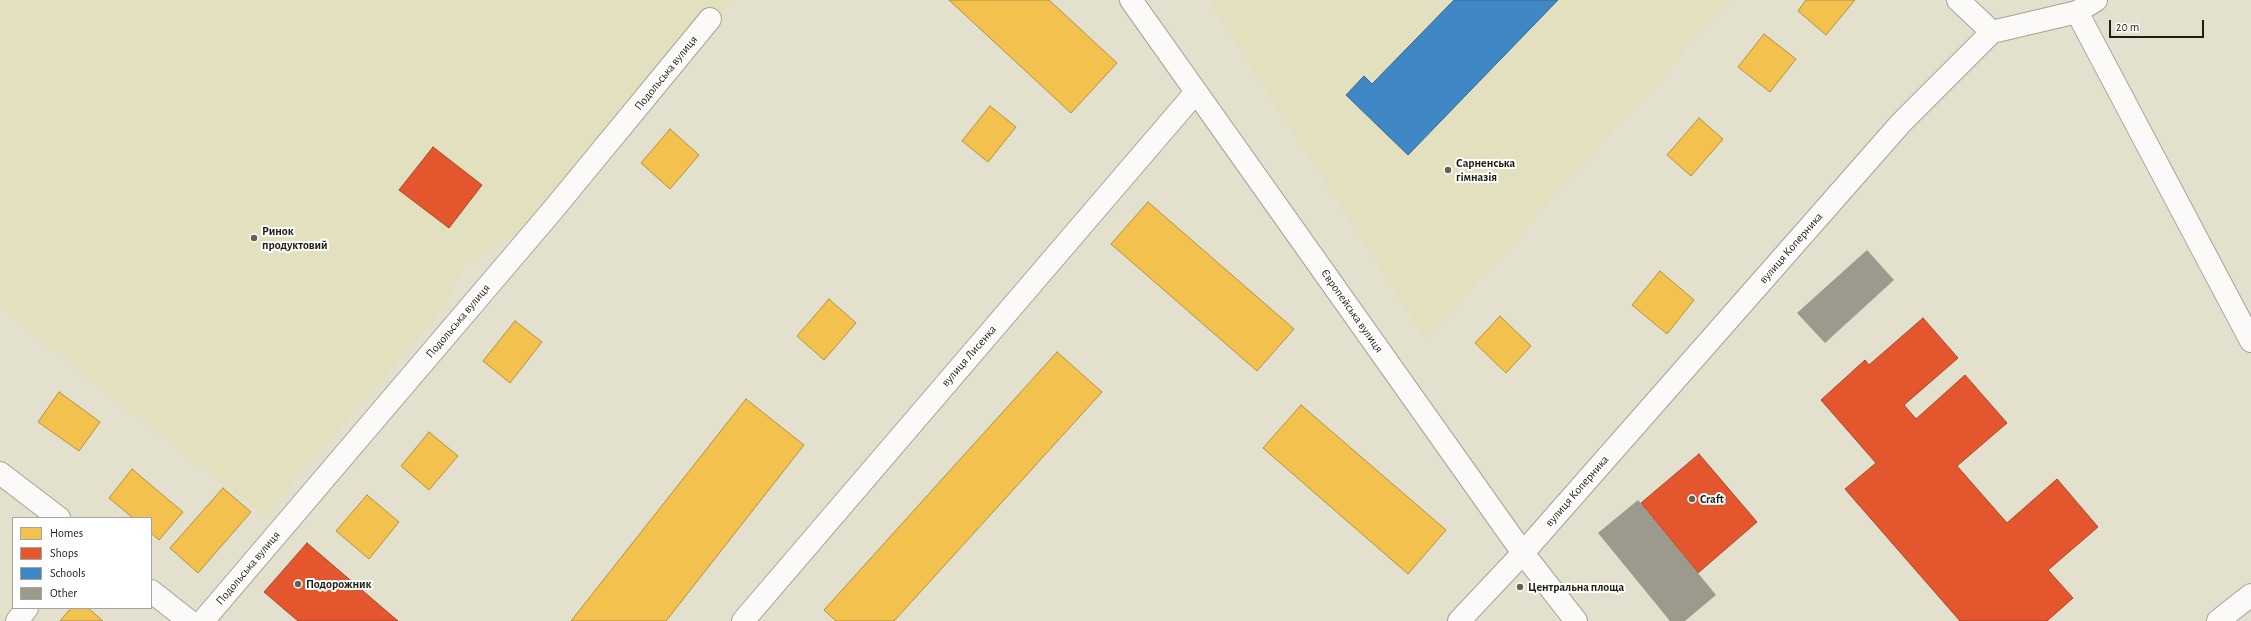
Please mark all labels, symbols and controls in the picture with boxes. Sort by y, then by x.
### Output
scale bar [2111,12,2206,38]
text: 20 m [2116,21,2139,33]
street label: Подольська вулиця [631,33,701,113]
place label: Сарненська гімназія [1456,156,1515,184]
marker: Сарненська гімназія [1443,165,1453,175]
street label: вулиця Коперника [1756,209,1826,287]
place label: Ринок продуктовий [262,224,328,252]
marker: Ринок продуктовий [249,233,259,243]
street label: Європейська вулиця [1318,266,1386,356]
street label: Подольська вулиця [423,281,493,361]
street label: вулиця Лисенка [938,322,1000,390]
street label: вулиця Коперника [1542,452,1612,530]
place label: Craft [1700,492,1724,506]
marker: Craft [1687,494,1697,504]
legend [12,517,152,609]
text: Homes [50,527,83,539]
street label: Подольська вулиця [213,528,283,608]
text: Shops [50,547,78,559]
text: Schools [50,567,85,579]
place label: Подорожник [306,577,371,591]
marker: Подорожник [293,579,303,589]
place label: Центральна площа [1528,580,1624,594]
marker: Центральна площа [1515,582,1525,592]
text: Other [50,587,77,599]

